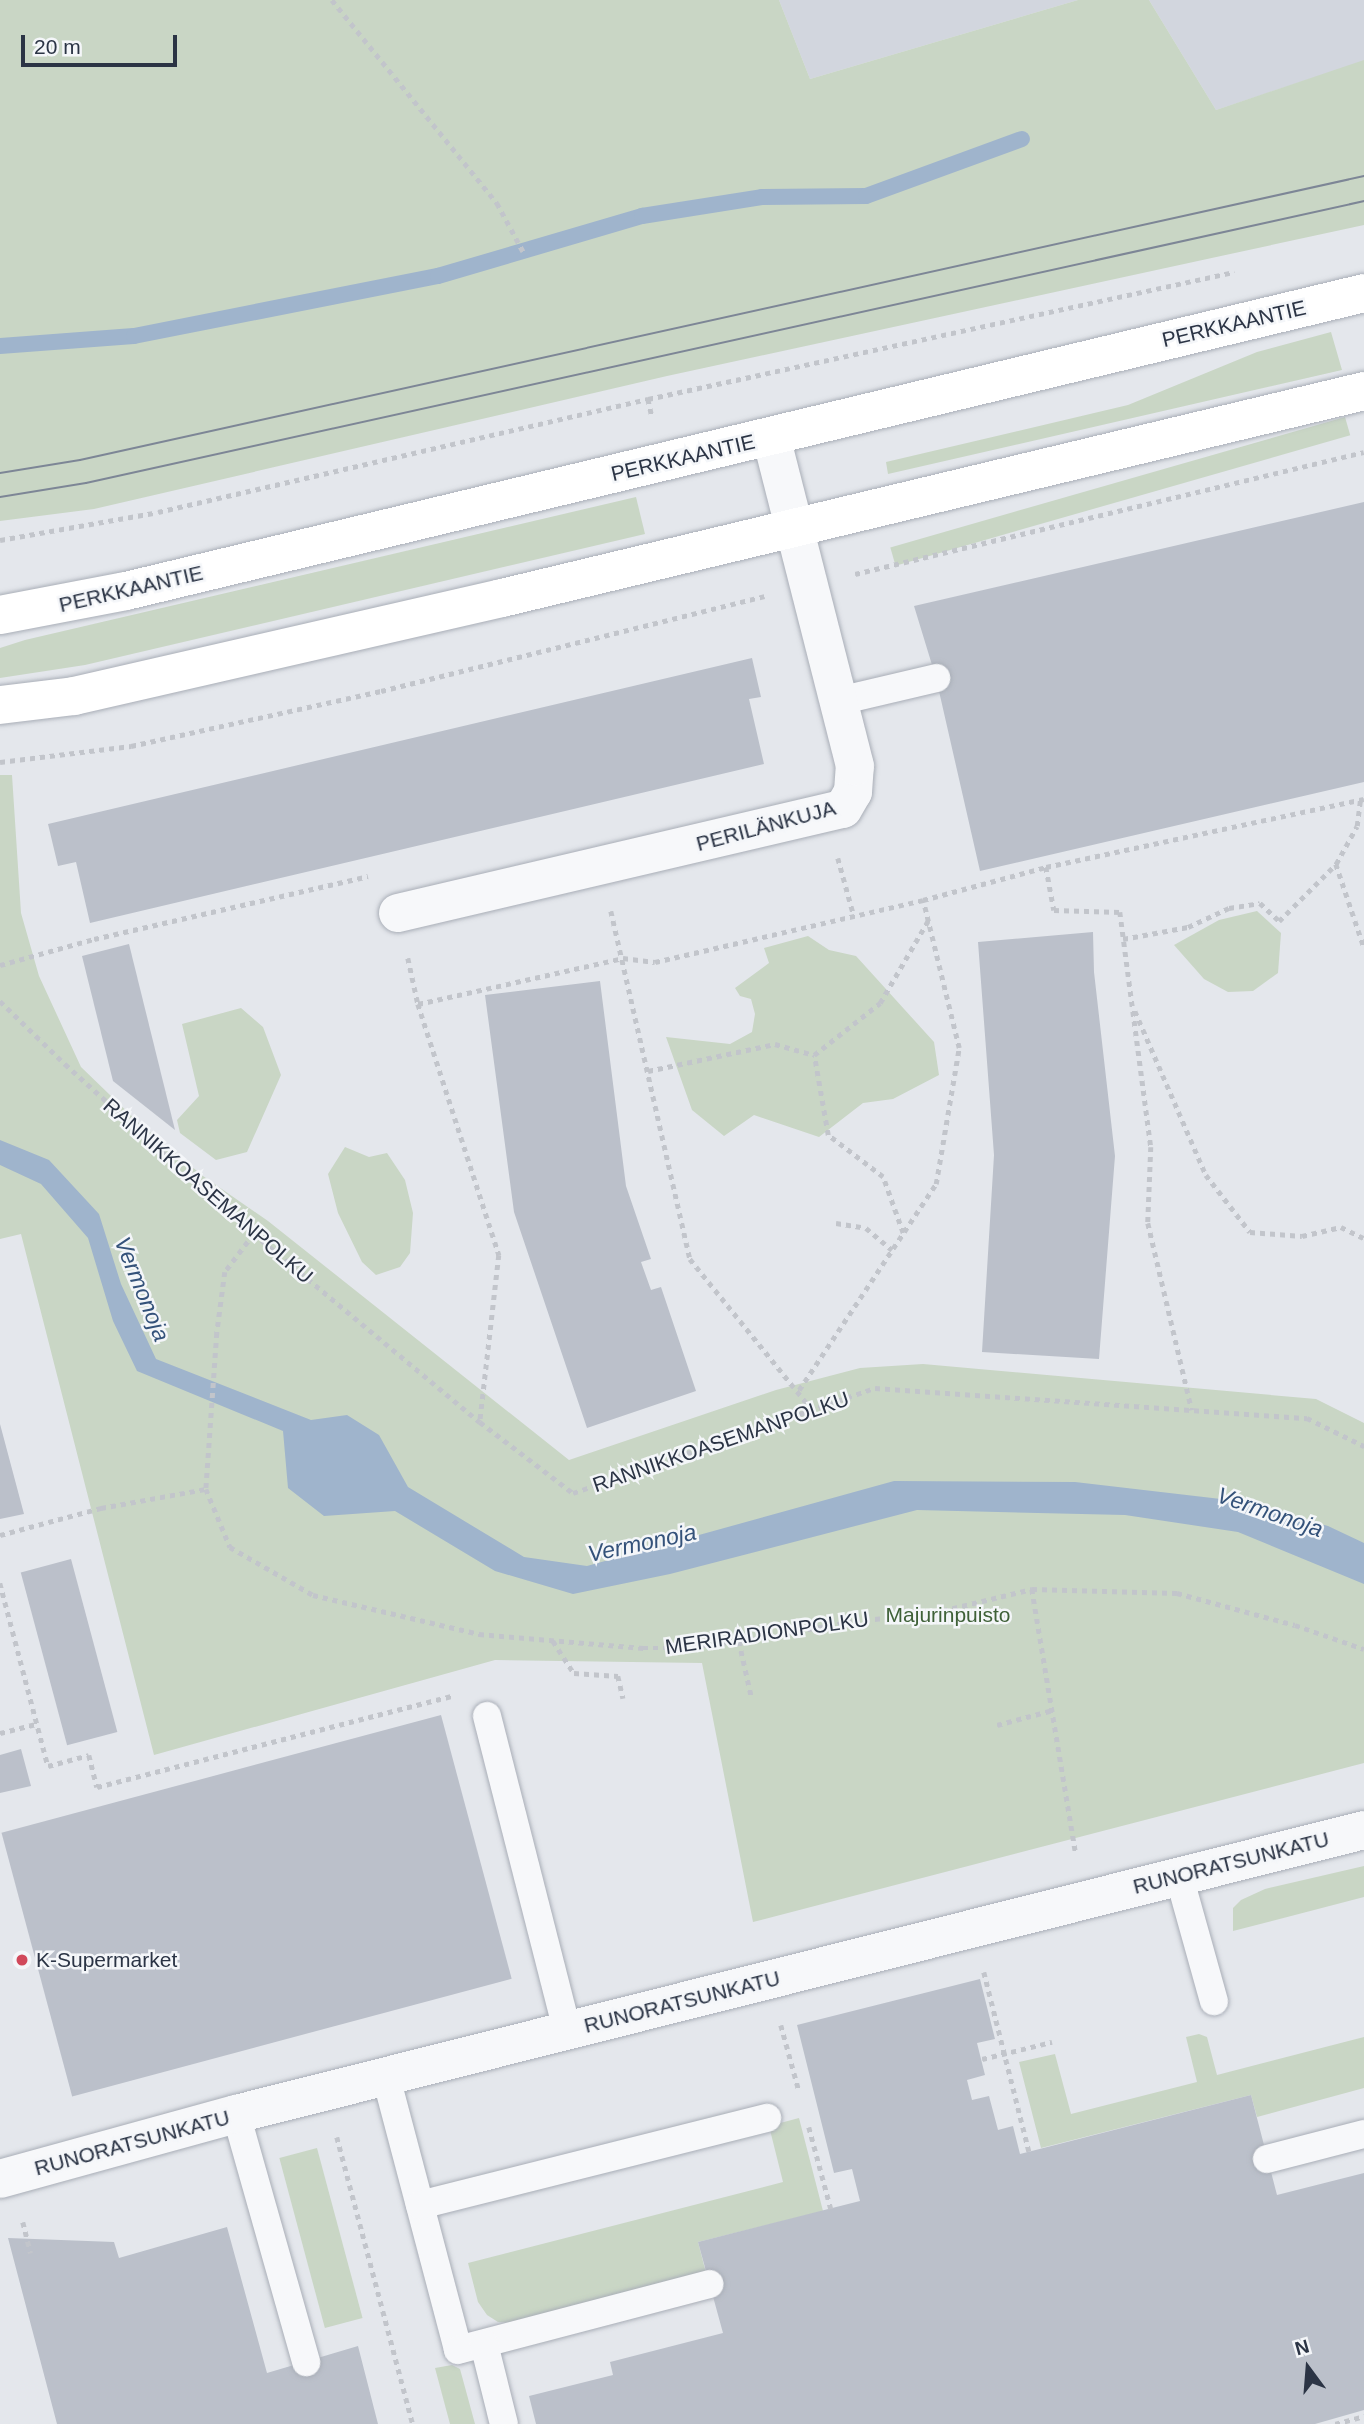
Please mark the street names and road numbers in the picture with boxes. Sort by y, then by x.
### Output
street label: PERKKAANTIE [1160,295,1308,353]
street label: PERKKAANTIE [609,429,757,487]
street label: PERKKAANTIE [57,560,205,618]
street label: PERILÄNKUJA [693,795,839,857]
street label: RANNIKKOASEMANPOLKU [98,1093,318,1289]
street label: RANNIKKOASEMANPOLKU [589,1386,853,1498]
street label: MERIRADIONPOLKU [664,1606,870,1660]
street label: RUNORATSUNKATU [1130,1826,1332,1900]
street label: RUNORATSUNKATU [581,1965,783,2039]
street label: RUNORATSUNKATU [32,2105,232,2181]

